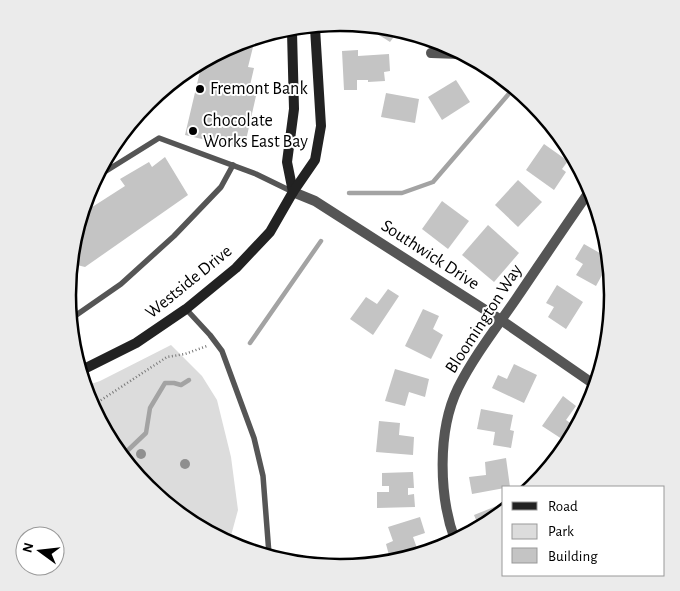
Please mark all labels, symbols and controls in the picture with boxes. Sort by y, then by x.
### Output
place label: Fremont Bank [210,80,308,98]
marker: Fremont Bank [194,83,206,95]
place label: Chocolate Works East Bay [203,112,308,151]
marker: Chocolate Works East Bay [187,125,199,137]
street label: Southwick Drive [378,217,482,293]
street label: Westside Drive [143,242,235,322]
street label: Bloomington Way [442,261,526,377]
legend [502,486,665,576]
text: Road [548,499,578,514]
text: Park [548,524,574,539]
north arrow [15,526,65,576]
text: N [20,541,36,554]
text: Building [548,549,598,564]

